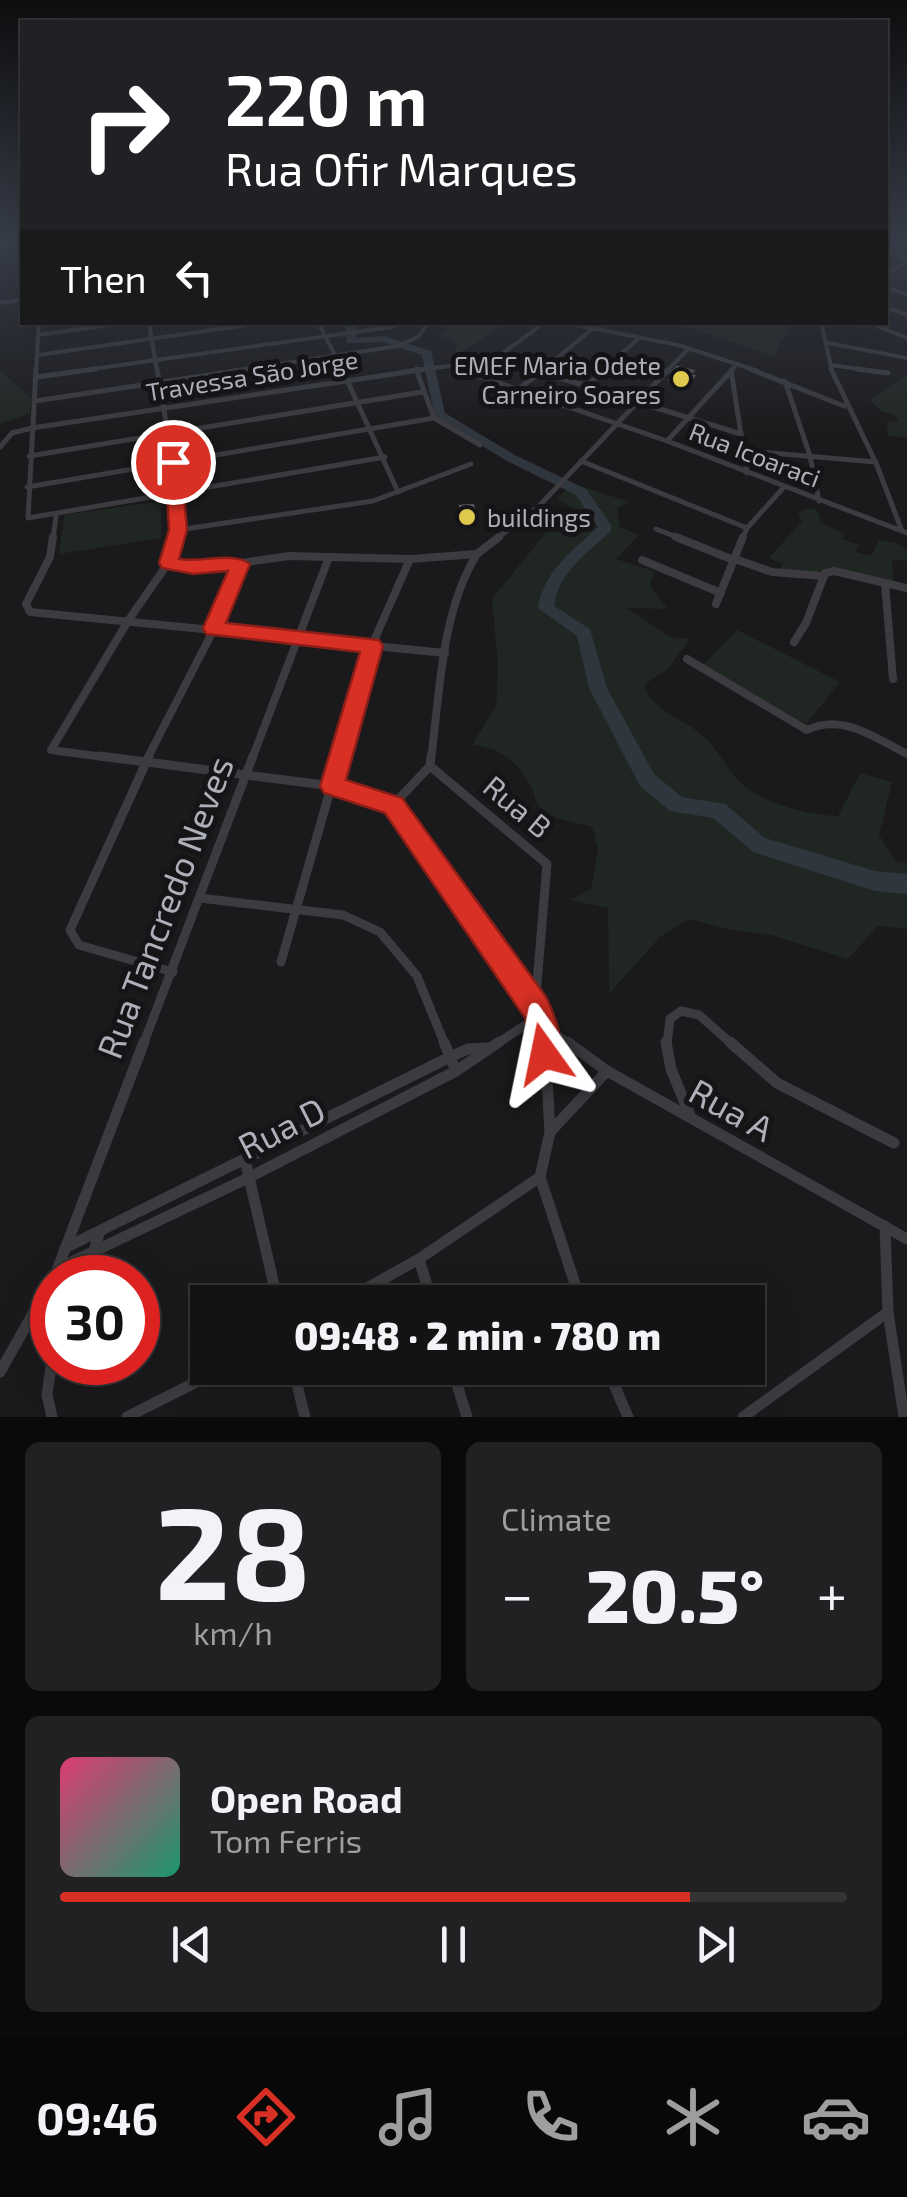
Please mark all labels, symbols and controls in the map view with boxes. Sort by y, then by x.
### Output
text: 220 m [225,56,427,140]
icon: right [60,60,190,190]
text: Rua Ofir Marques [225,141,578,195]
icon: left [167,250,222,305]
text: Then [60,255,147,301]
street label: Travessa São Jorge [144,343,360,407]
place label: EMEF Maria Odete Carneiro Soares [454,350,661,409]
marker: EMEF Maria Odete Carneiro Soares [670,368,692,390]
street label: Rua Icoaraci [685,415,825,493]
pin [131,420,216,505]
icon: arrive [146,435,201,490]
place label: buildings [487,502,591,532]
marker: buildings [456,506,478,528]
street label: Rua Tancredo Neves [87,750,241,1064]
street label: Rua B [477,767,559,845]
position arrow [492,1002,596,1106]
street label: Rua A [683,1069,782,1149]
street label: Rua D [231,1087,331,1167]
speed limit sign: 30 [30,1255,160,1385]
text: 09:48 · 2 min · 780 m [294,1312,661,1358]
text: 28 [155,1470,311,1626]
text: Climate [501,1499,612,1537]
text: 20.5° [586,1548,764,1638]
text: − [501,1560,533,1626]
text: + [817,1560,847,1626]
text: km/h [193,1613,273,1651]
text: Open Road [210,1775,403,1821]
text: Tom Ferris [210,1821,362,1859]
icon: previous [164,1917,219,1972]
icon: pause [426,1917,481,1972]
icon: next [688,1917,743,1972]
icon: directions [231,2082,301,2152]
icon: music [373,2082,443,2152]
icon: phone [516,2082,586,2152]
icon: climate [658,2082,728,2152]
icon: car [801,2082,871,2152]
text: 09:46 [36,2090,158,2144]

